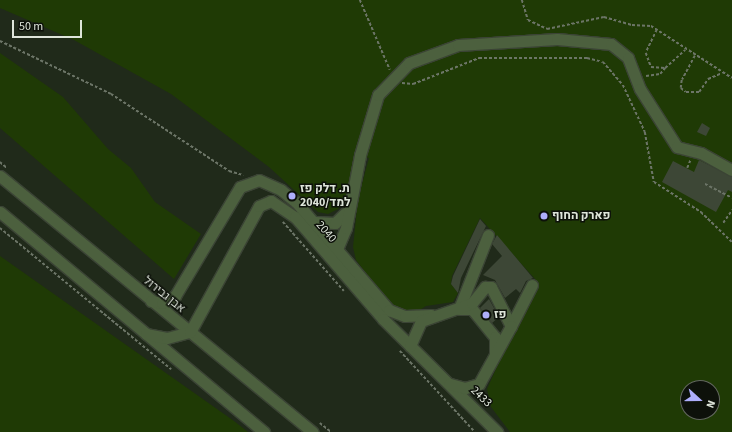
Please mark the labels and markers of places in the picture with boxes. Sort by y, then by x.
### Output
place label: ת. דלק פז למד/2040 [300,182,351,210]
marker: ת. דלק פז למד/2040 [287,191,297,201]
place label: פארק החוף [552,209,610,223]
marker: פארק החוף [539,211,549,221]
place label: פז [494,308,507,322]
marker: פז [481,310,491,320]

